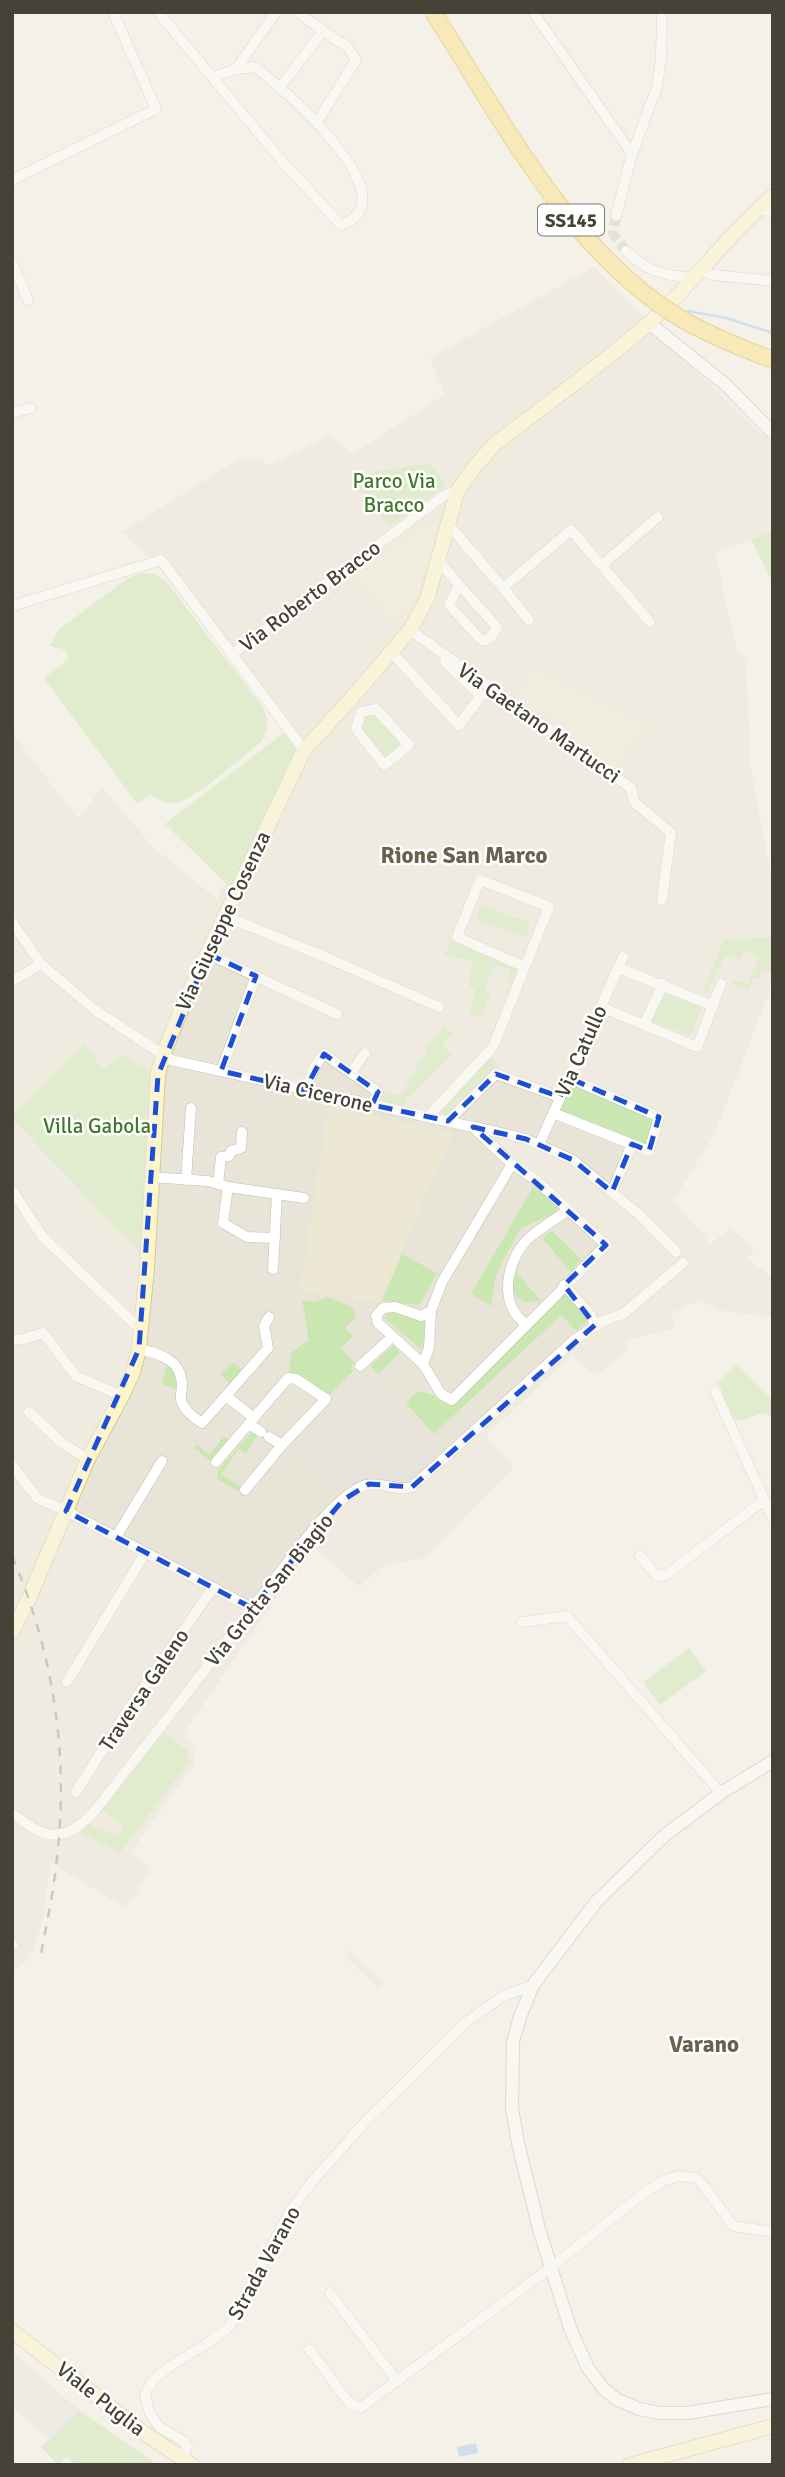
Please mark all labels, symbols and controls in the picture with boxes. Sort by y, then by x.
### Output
road number: SS145 [538,204,604,235]
park label: Parco Via Bracco [352,468,436,518]
street label: Via Roberto Bracco [234,535,386,657]
street label: Via Gaetano Martucci [453,657,625,789]
street label: Via Giuseppe Cosenza [170,827,276,1015]
district label: Rione San Marco [381,841,547,870]
street label: Via Catullo [549,1001,613,1101]
street label: Via Cicerone [261,1068,375,1118]
park label: Villa Gabola [43,1113,151,1139]
street label: Via Grotta San Biagio [199,1508,339,1672]
street label: Traversa Galeno [93,1624,195,1756]
district label: Varano [669,2030,739,2059]
street label: Strada Varano [222,2202,306,2324]
street label: Viale Puglia [51,2356,151,2442]

